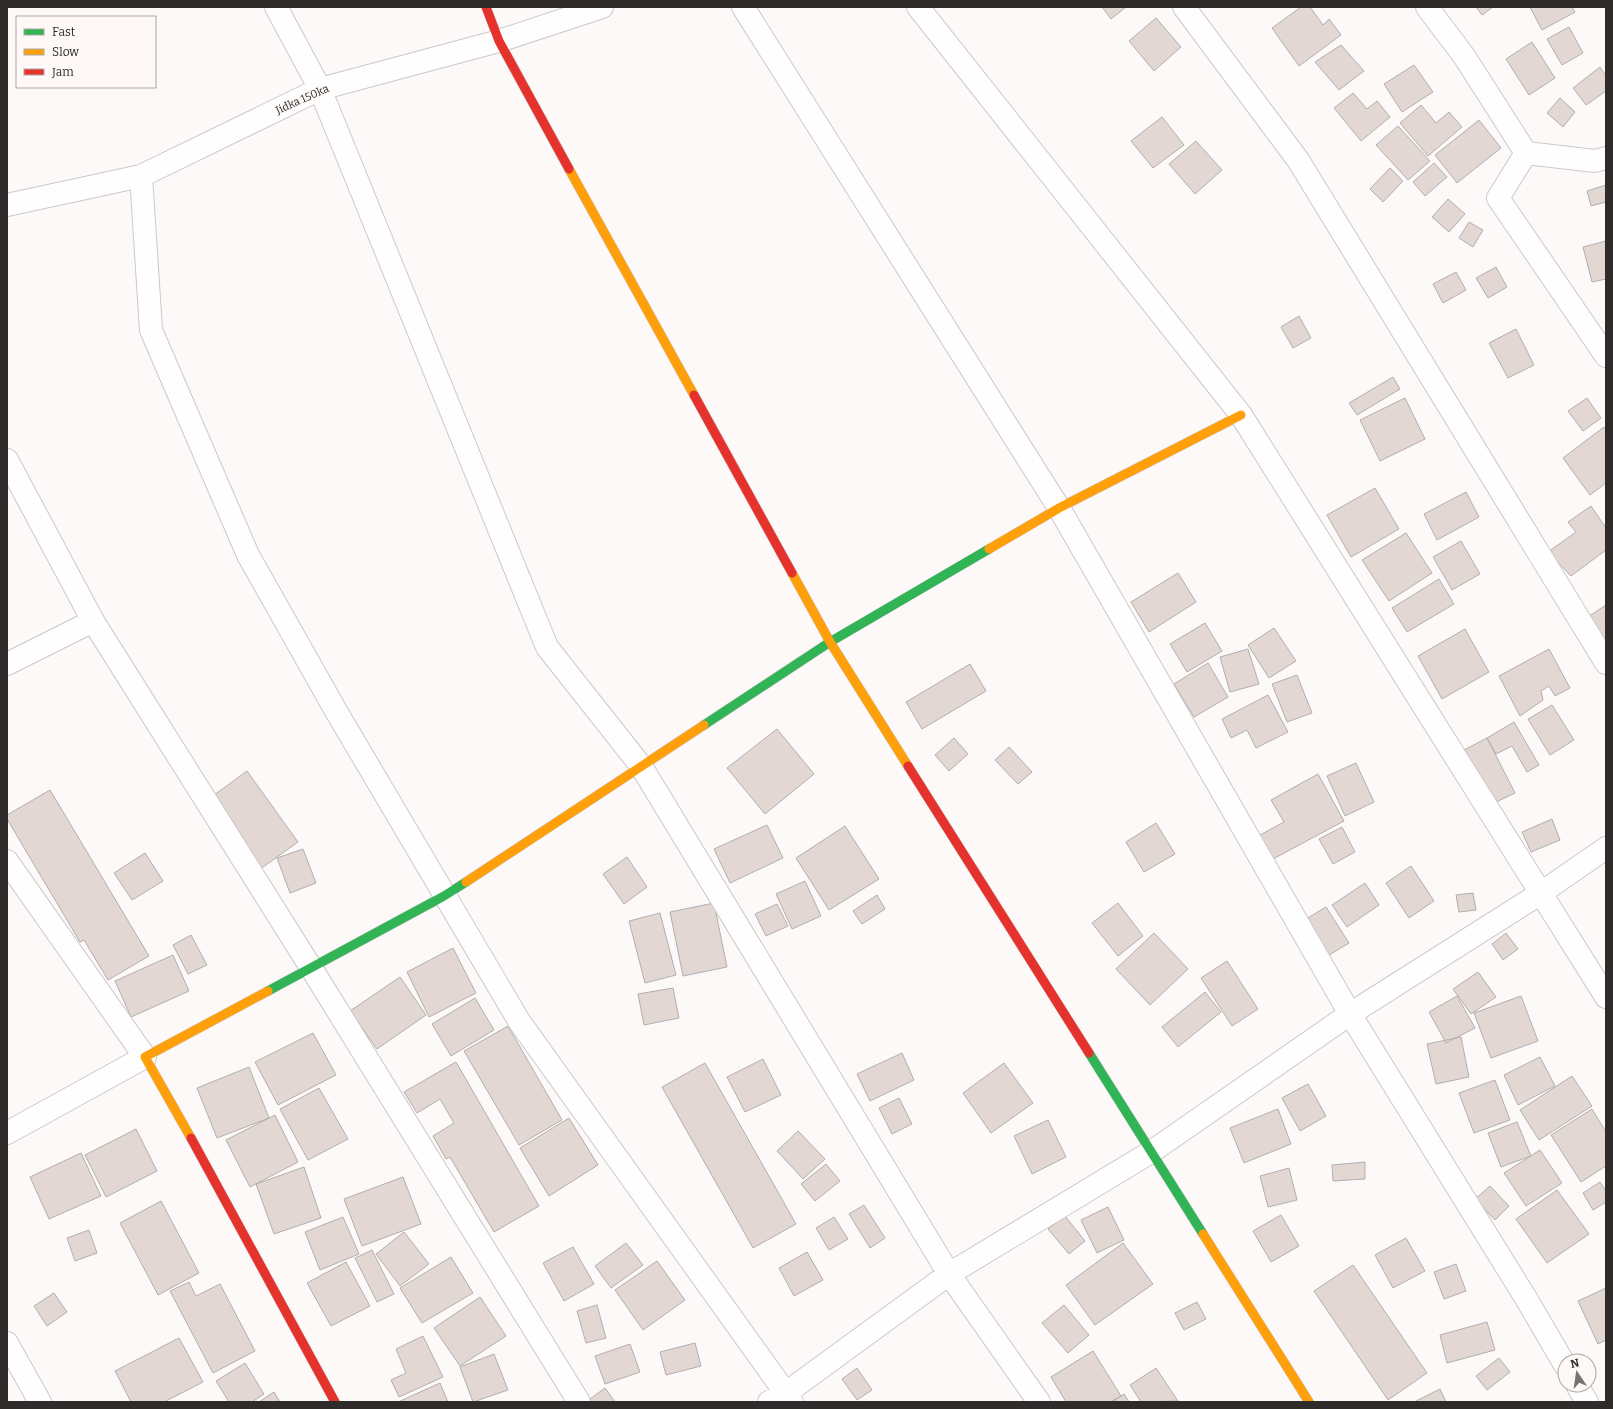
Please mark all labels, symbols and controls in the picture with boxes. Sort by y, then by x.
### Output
legend [16,16,156,88]
text: Fast [52,25,76,39]
text: Slow [52,45,79,59]
text: Jam [51,65,74,79]
street label: Jidka 150ka [273,82,331,117]
north arrow [1557,1353,1597,1393]
text: N [1569,1356,1581,1371]

